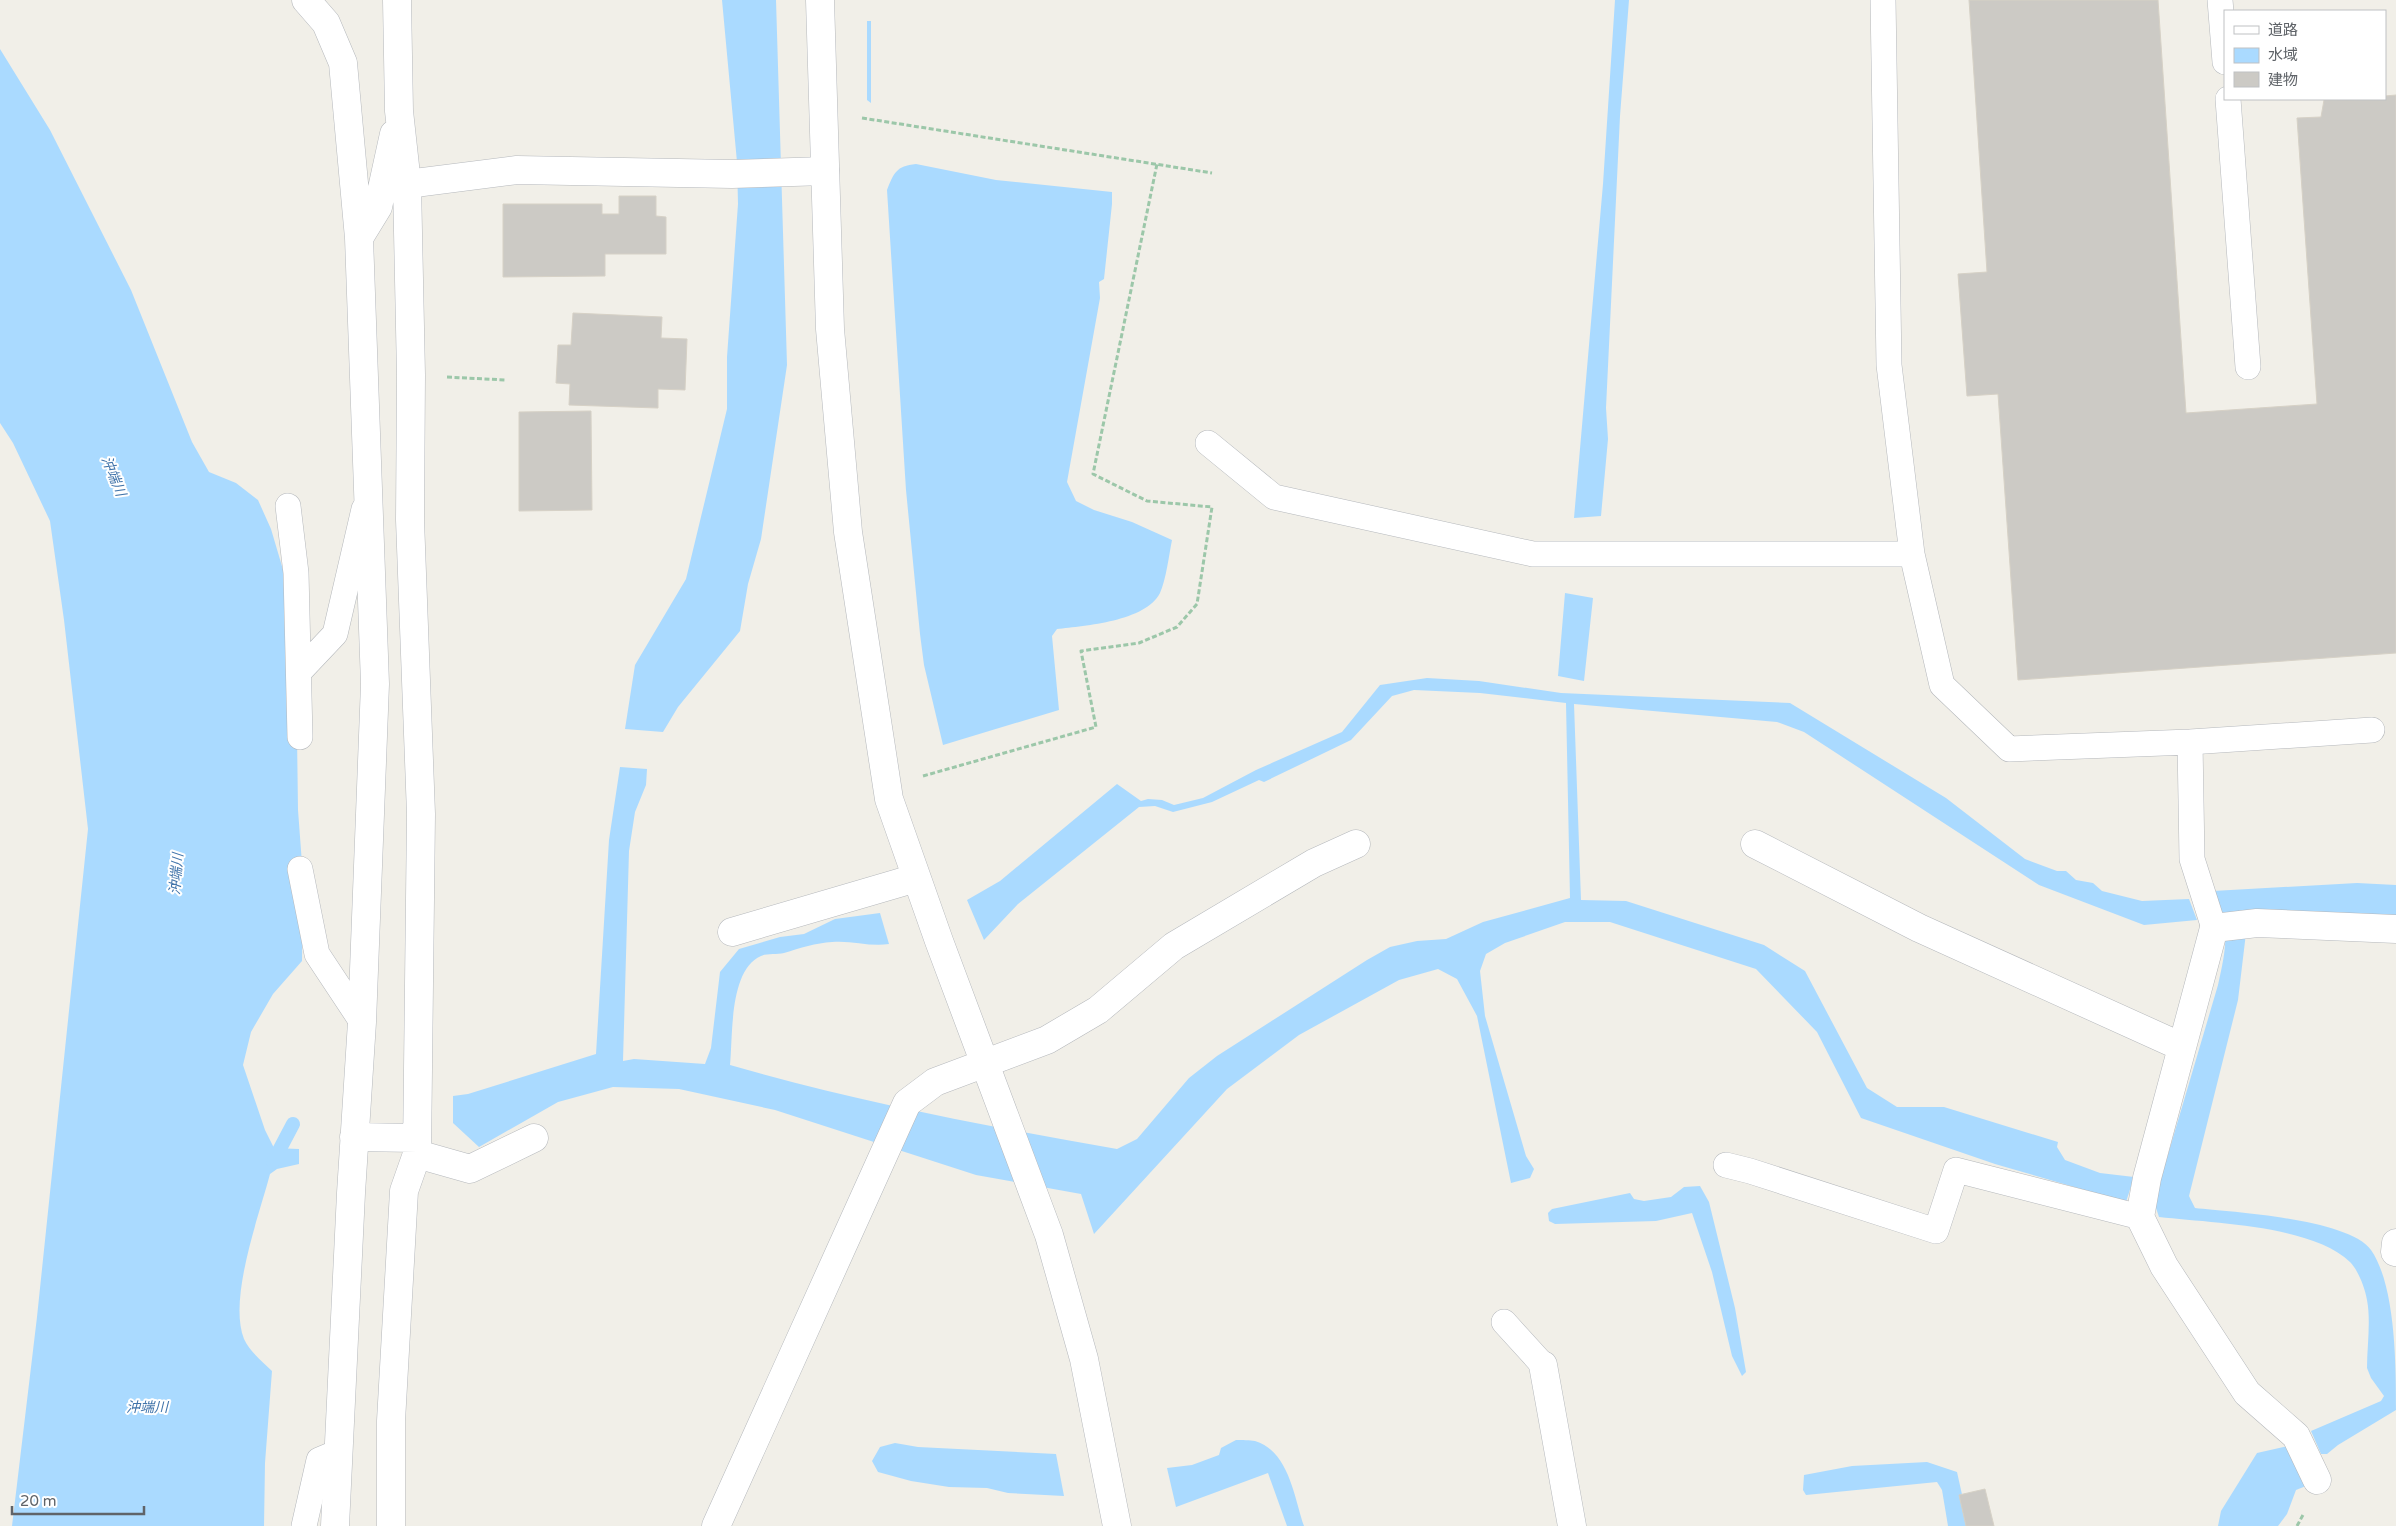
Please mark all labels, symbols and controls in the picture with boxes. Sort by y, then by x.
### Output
legend [2224,10,2386,100]
text: 道路 [2268,21,2298,39]
text: 水域 [2268,46,2298,64]
text: 建物 [2268,71,2298,89]
water label: 沖端川 [98,454,130,501]
water label: 沖端川 [166,850,187,896]
water label: 沖端川 [126,1399,170,1416]
scale bar [12,1484,145,1516]
text: 20 m [20,1492,57,1510]

